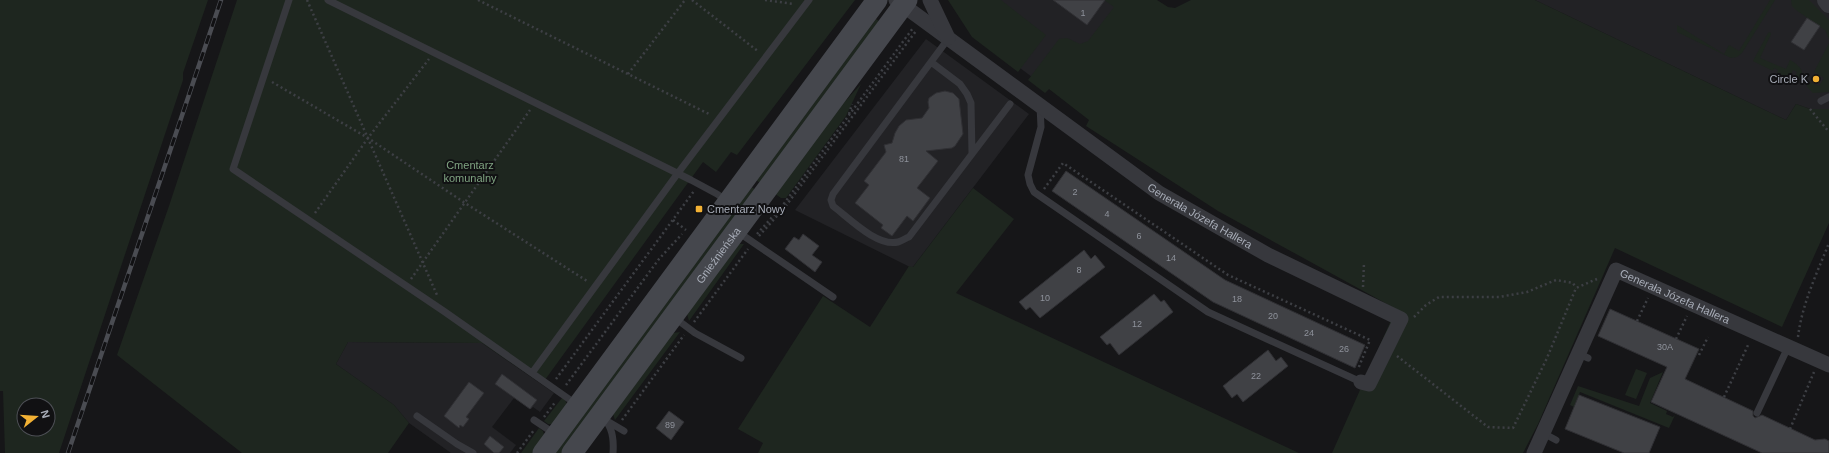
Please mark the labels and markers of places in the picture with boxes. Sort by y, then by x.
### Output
place label: Circle K [1769,73,1809,85]
marker: Circle K [1811,74,1821,84]
place label: Cmentarz Nowy [707,203,786,215]
marker: Cmentarz Nowy [694,204,704,214]

